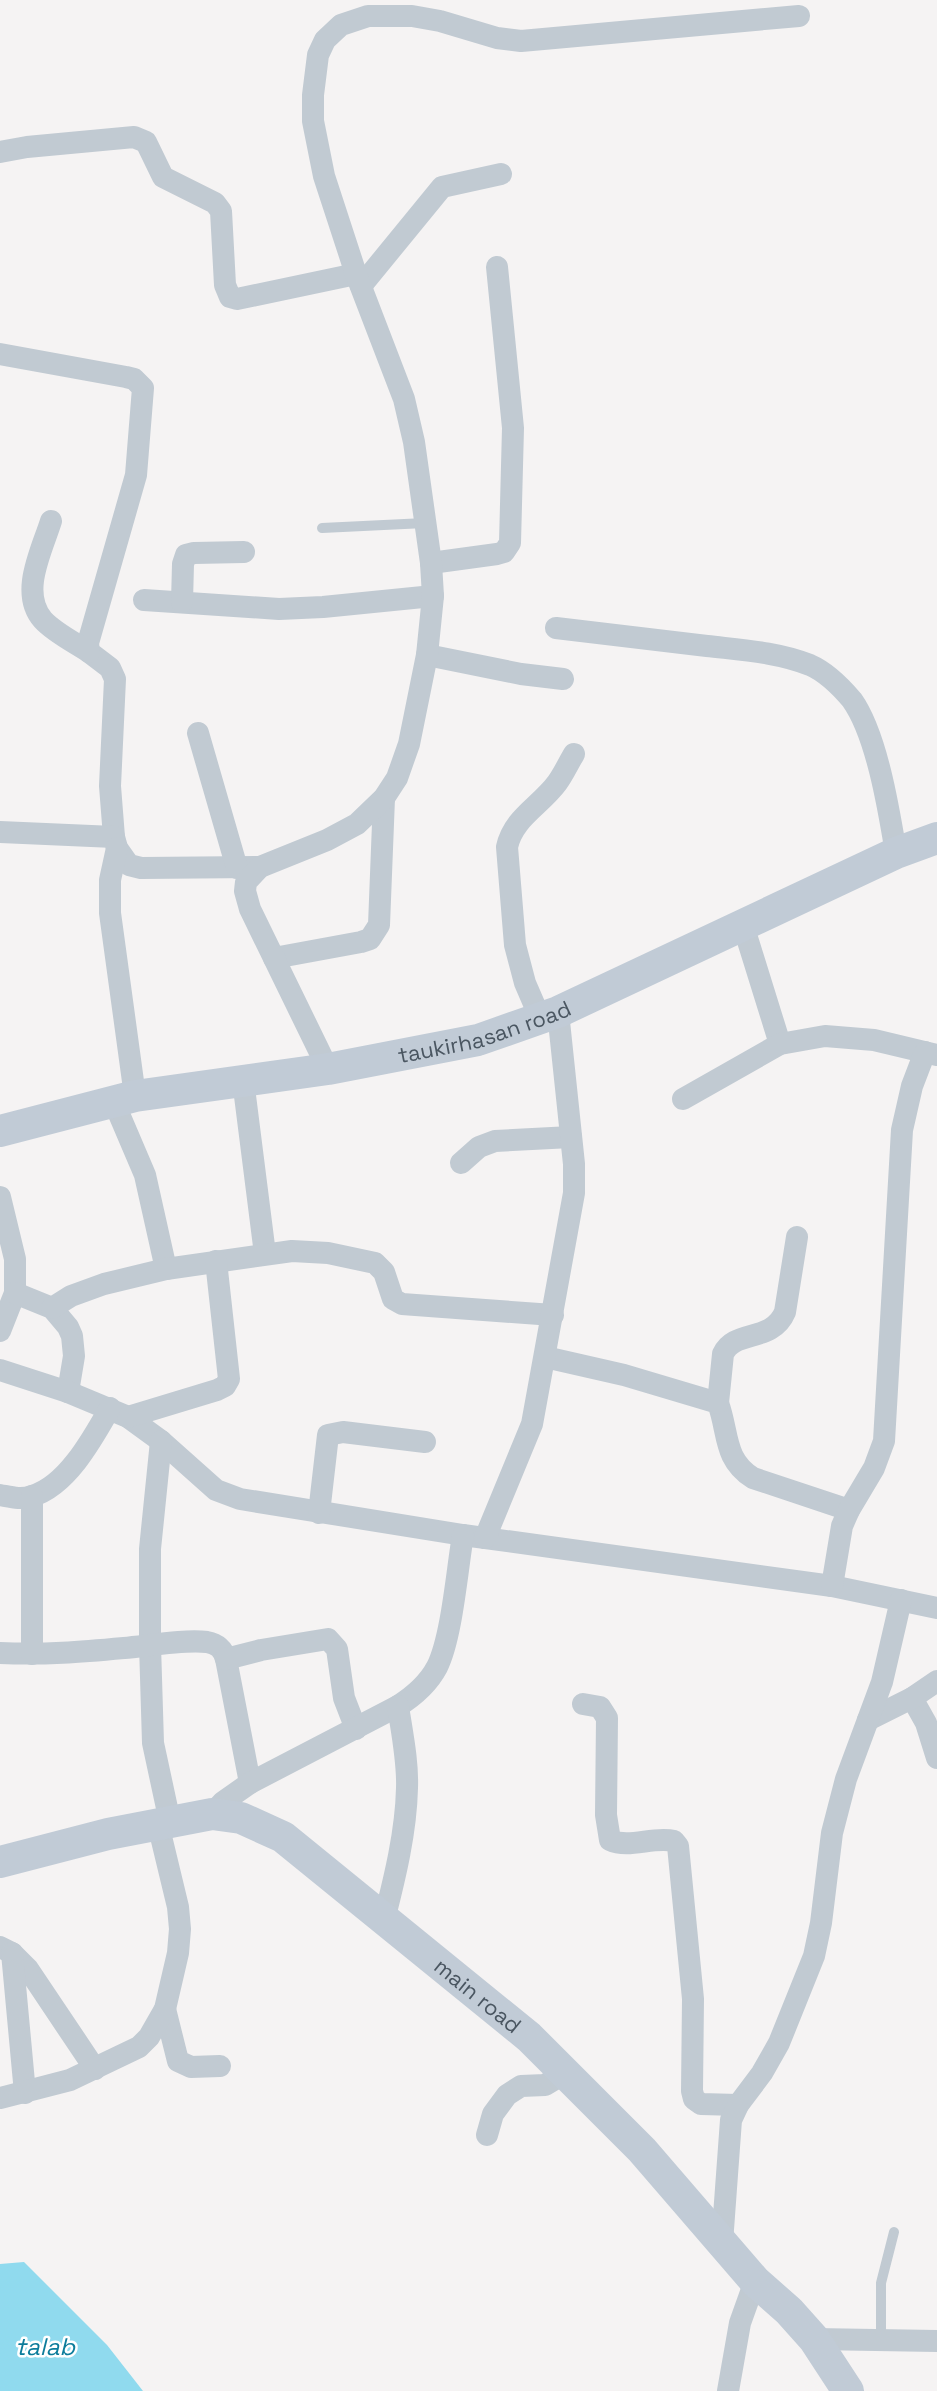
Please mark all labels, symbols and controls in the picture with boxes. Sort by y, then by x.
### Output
street label: taukirhasan road [395,994,575,1069]
street label: main road [429,1952,527,2039]
water label: talab [15,2331,76,2362]

